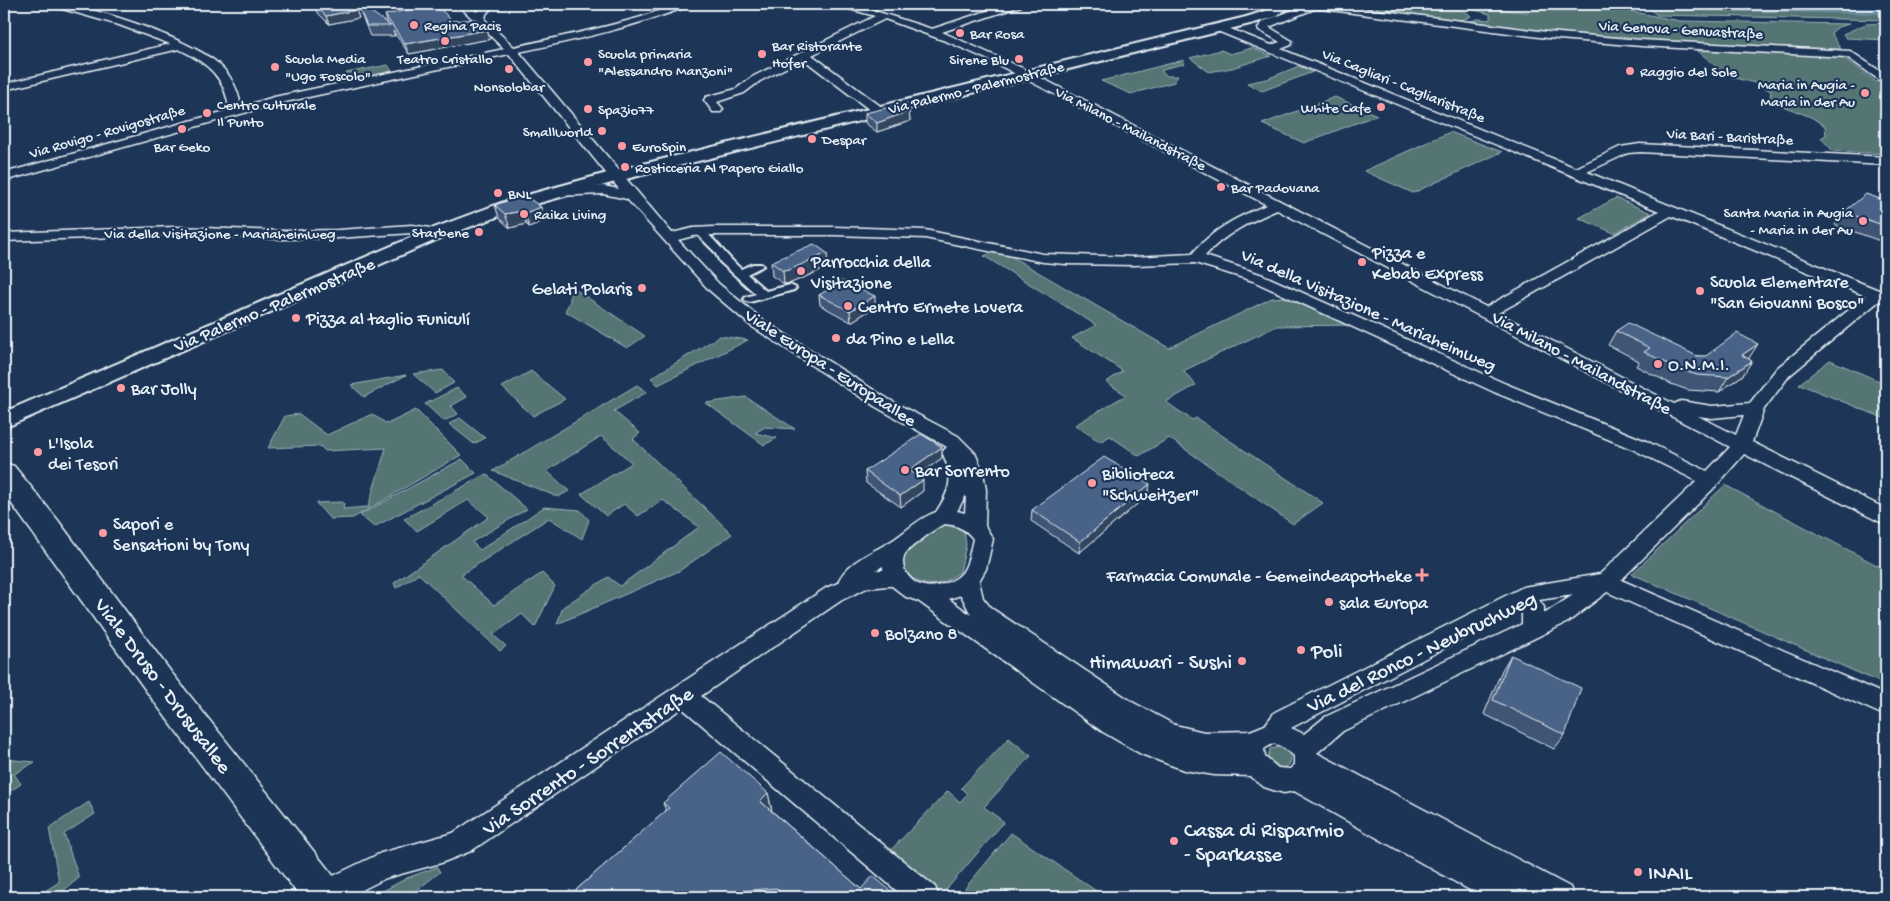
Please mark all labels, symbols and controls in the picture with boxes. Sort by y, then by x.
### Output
place label: Regina Pacis [424,18,501,36]
street label: Via Genova - Genuastraße [1597,18,1764,44]
marker: Regina Pacis [408,19,420,31]
place label: Bar Rosa [969,26,1025,44]
marker: Bar Rosa [954,27,966,39]
marker: Teatro Cristallo [439,35,451,47]
place label: Bar Ristorante Hofer [771,38,862,73]
street label: Via Cagliari - Cagliaristraße [1318,45,1488,128]
place label: Scuola primaria "Alessandro Manzoni" [598,46,733,81]
marker: Bar Ristorante Hofer [756,48,768,60]
place label: Scuola Media "Ugo Foscolo" [285,51,371,86]
place label: Teatro Cristallo [396,51,493,69]
place label: Sirene Blu [949,52,1009,70]
marker: Sirene Blu [1013,53,1025,65]
marker: Scuola primaria "Alessandro Manzoni" [582,56,594,68]
street label: Via Palermo - Palermostraße [886,58,1066,120]
marker: Scuola Media "Ugo Foscolo" [269,61,281,73]
marker: Nonsolobar [503,63,515,75]
place label: Raggio del Sole [1640,64,1737,82]
marker: Raggio del Sole [1624,65,1636,77]
place label: Maria in Augia - Maria in der Au [1758,77,1855,112]
place label: Nonsolobar [474,79,546,97]
street label: Via Milano - Mailandstraße [1051,83,1209,176]
marker: Maria in Augia - Maria in der Au [1859,87,1871,99]
place label: Centro culturale Il Punto [217,97,316,132]
place label: White Cafe [1301,100,1371,118]
marker: White Cafe [1375,101,1387,113]
street label: Via Rovigo - Rovigostraße [27,102,188,164]
place label: Spazio77 [598,102,655,120]
marker: Spazio77 [582,103,594,115]
marker: Centro culturale Il Punto [201,107,213,119]
marker: Bar Geko [176,123,188,135]
place label: Smallworld [523,124,593,142]
marker: Smallworld [596,125,608,137]
street label: Via Bari - Baristraße [1665,126,1794,150]
place label: Despar [821,132,868,150]
marker: Despar [806,133,818,145]
place label: Bar Geko [153,139,210,157]
place label: EuroSpin [632,139,686,157]
marker: EuroSpin [616,140,628,152]
place label: Rosticceria Al Papero Giallo [635,160,804,178]
marker: Rosticceria Al Papero Giallo [619,161,631,173]
place label: Bar Padovana [1230,180,1320,198]
marker: Bar Padovana [1215,181,1227,193]
place label: BNL [507,186,531,204]
marker: BNL [492,187,504,199]
place label: Santa Maria in Augia - Maria in der Au [1723,205,1854,240]
place label: Raika Living [534,207,606,225]
marker: Raika Living [518,208,530,220]
marker: Santa Maria in Augia - Maria in der Au [1857,215,1869,227]
place label: Starbene [412,225,469,243]
street label: Via della Visitazione - Mariaheimweg [104,226,335,244]
marker: Starbene [473,226,485,238]
place label: Pizza e Kebab Express [1371,244,1484,286]
street label: Via della Visitazione - Mariaheimweg [1236,245,1499,377]
place label: Parrocchia della Visitazione [810,253,932,295]
street label: Via Palermo - Palermostraße [170,254,379,359]
marker: Pizza e Kebab Express [1356,256,1368,268]
marker: Parrocchia della Visitazione [795,265,807,277]
place label: Scuola Elementare "San Giovanni Bosco" [1710,273,1865,315]
place label: Gelati Polaris [532,280,633,301]
marker: Gelati Polaris [636,282,648,294]
marker: Scuola Elementare "San Giovanni Bosco" [1694,285,1706,297]
place label: Centro Ermete Lovera [858,298,1024,319]
marker: Centro Ermete Lovera [842,300,854,312]
street label: Viale Europa - Europaallee [739,305,920,433]
street label: Via Milano - Mailandstraße [1486,307,1675,421]
place label: Pizza al taglio Funiculí [305,310,471,331]
marker: Pizza al taglio Funiculí [290,312,302,324]
place label: da Pino e Lella [846,330,955,351]
marker: da Pino e Lella [830,332,842,344]
place label: O.N.M.I. [1668,356,1730,377]
marker: O.N.M.I. [1652,358,1664,370]
place label: Bar Jolly [130,380,197,401]
marker: Bar Jolly [115,382,127,394]
place label: L'Isola dei Tesori [48,434,119,476]
marker: L'Isola dei Tesori [32,446,44,458]
place label: Bar Sorrento [914,462,1010,483]
marker: Bar Sorrento [899,464,911,476]
place label: Biblioteca "Schweitzer" [1101,465,1199,507]
marker: Biblioteca "Schweitzer" [1086,477,1098,489]
place label: Sapori e Sensationi by Tony [113,515,250,557]
marker: Sapori e Sensationi by Tony [97,527,109,539]
place label: Farmacia Comunale - Gemeindeapotheke [1105,567,1413,588]
marker: Farmacia Comunale - Gemeindeapotheke [1416,569,1428,581]
street label: Via del Ronco - Neubruchweg [1303,588,1541,721]
street label: Viale Druso - Drususallee [86,594,236,781]
place label: sala Europa [1339,594,1429,615]
marker: sala Europa [1323,596,1335,608]
place label: Bolzano 8 [884,625,958,646]
marker: Bolzano 8 [869,627,881,639]
place label: Poli [1310,641,1343,666]
marker: Poli [1295,644,1307,656]
place label: Himawari - Sushi [1089,652,1232,677]
marker: Himawari - Sushi [1236,655,1248,667]
street label: Via Sorrento - Sorrentstraße [478,682,700,843]
place label: Cassa di Risparmio - Sparkasse [1184,820,1344,869]
marker: Cassa di Risparmio - Sparkasse [1168,835,1180,847]
place label: INAIL [1648,863,1693,888]
marker: INAIL [1632,866,1644,878]

